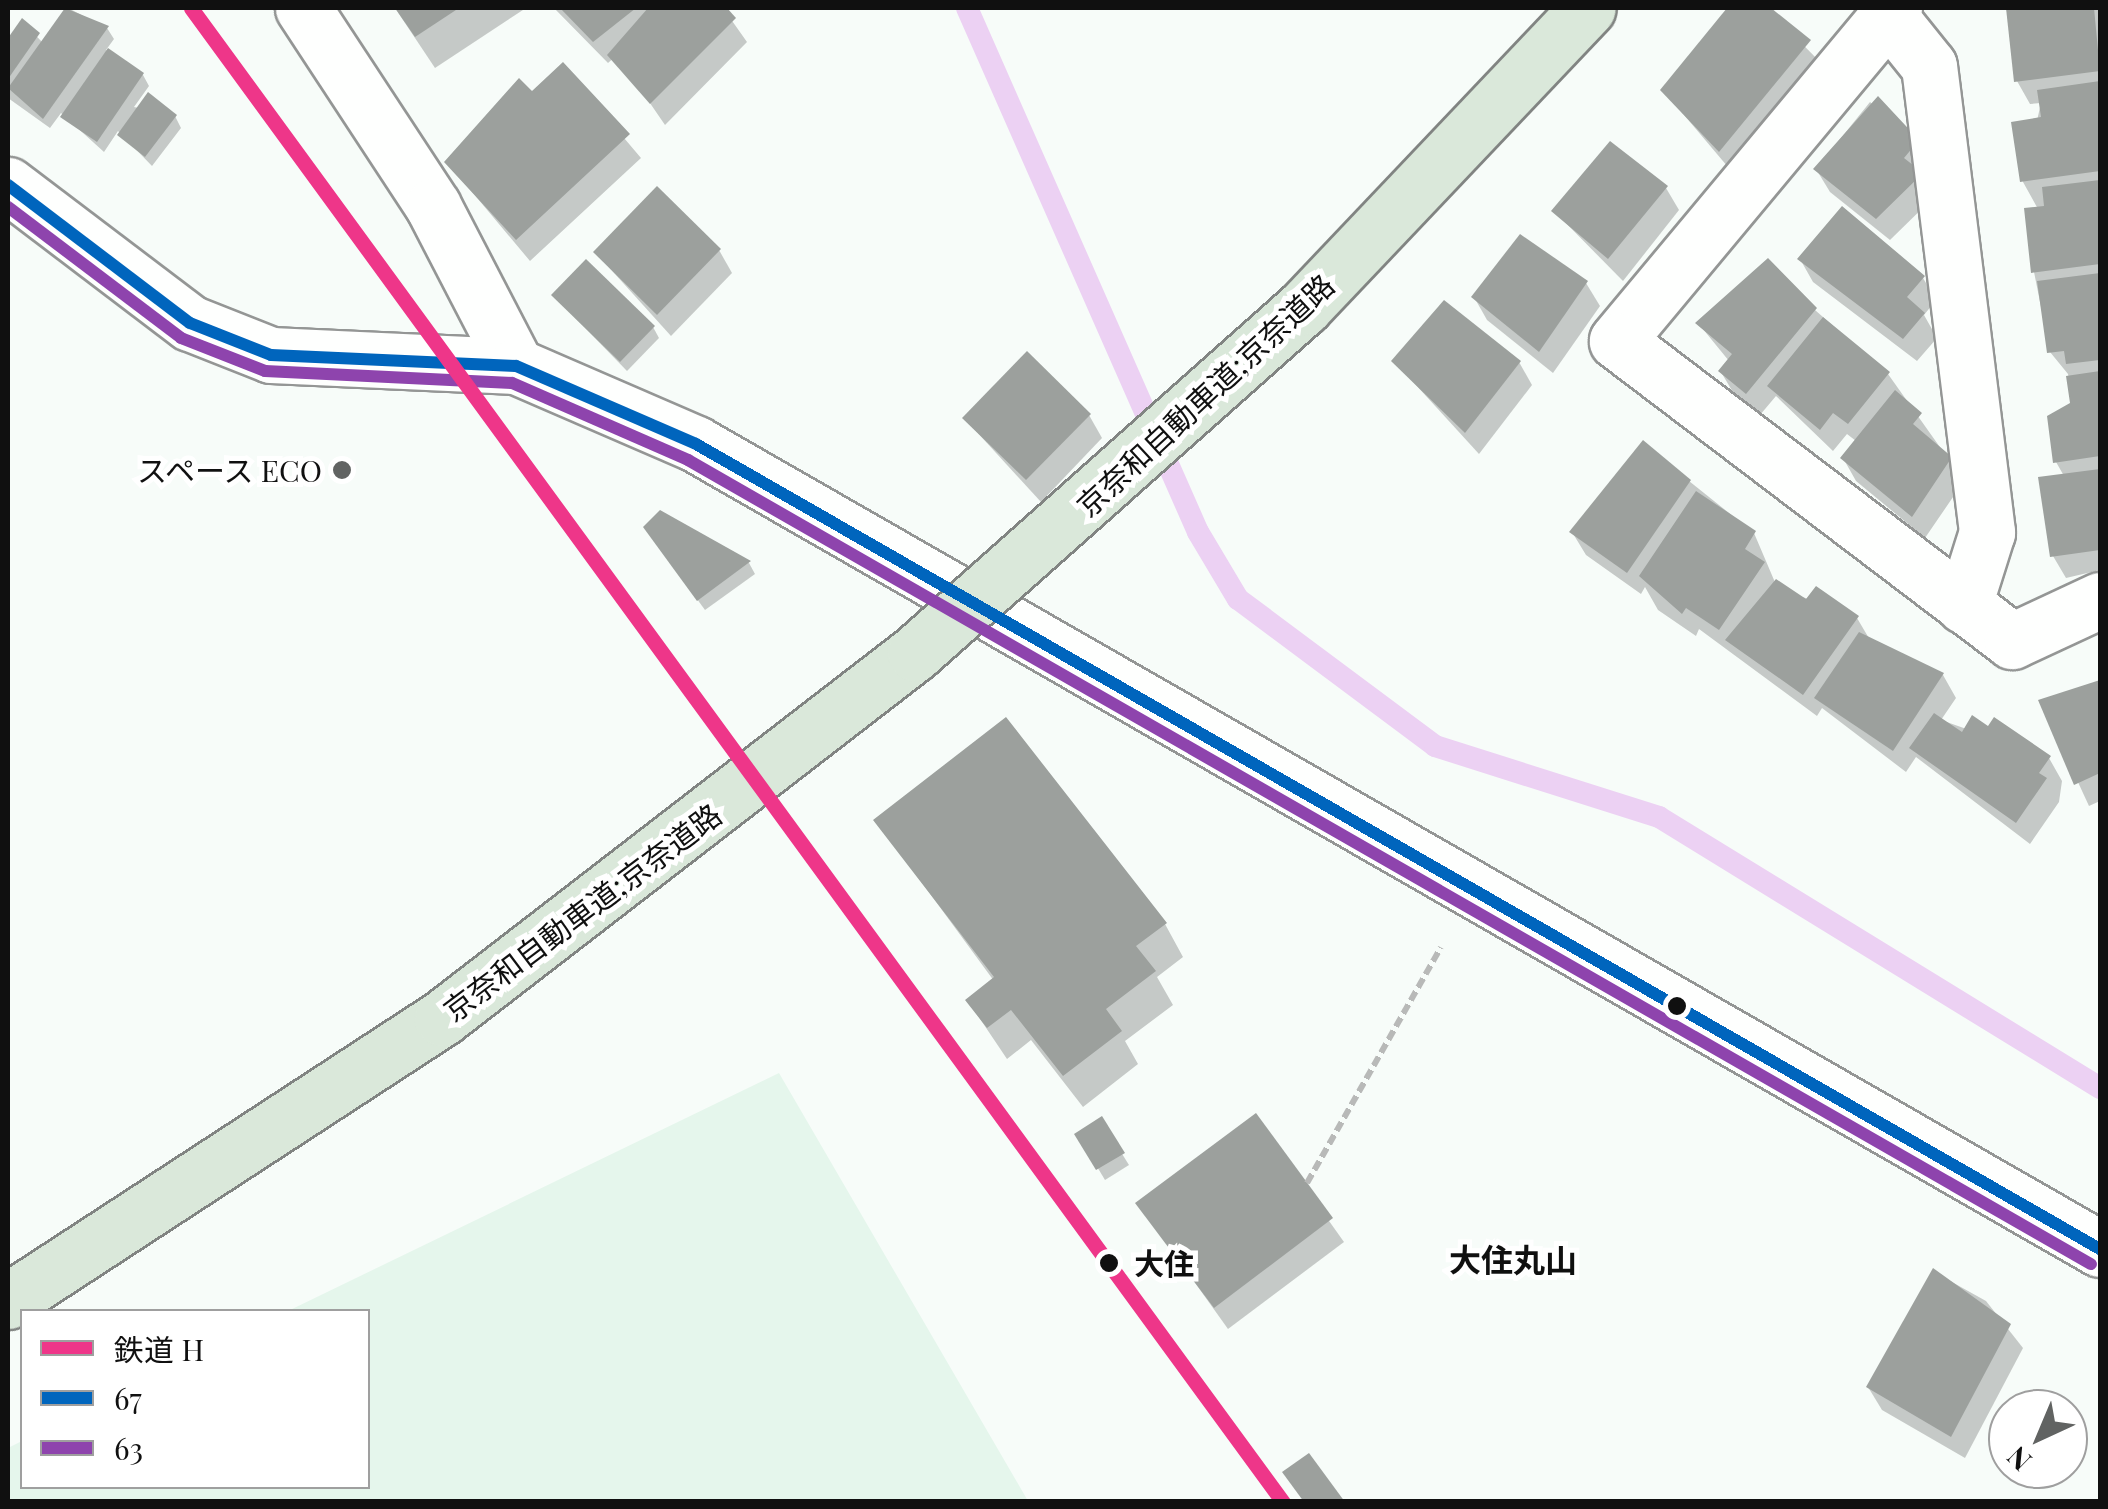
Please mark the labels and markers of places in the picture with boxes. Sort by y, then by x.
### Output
place label: スペース ECO [133,452,322,488]
marker: スペース ECO [331,459,353,481]
unlabelled marker [1667,996,1687,1016]
place label: 大住 [1134,1245,1194,1281]
marker: 大住 [1093,1247,1125,1279]

